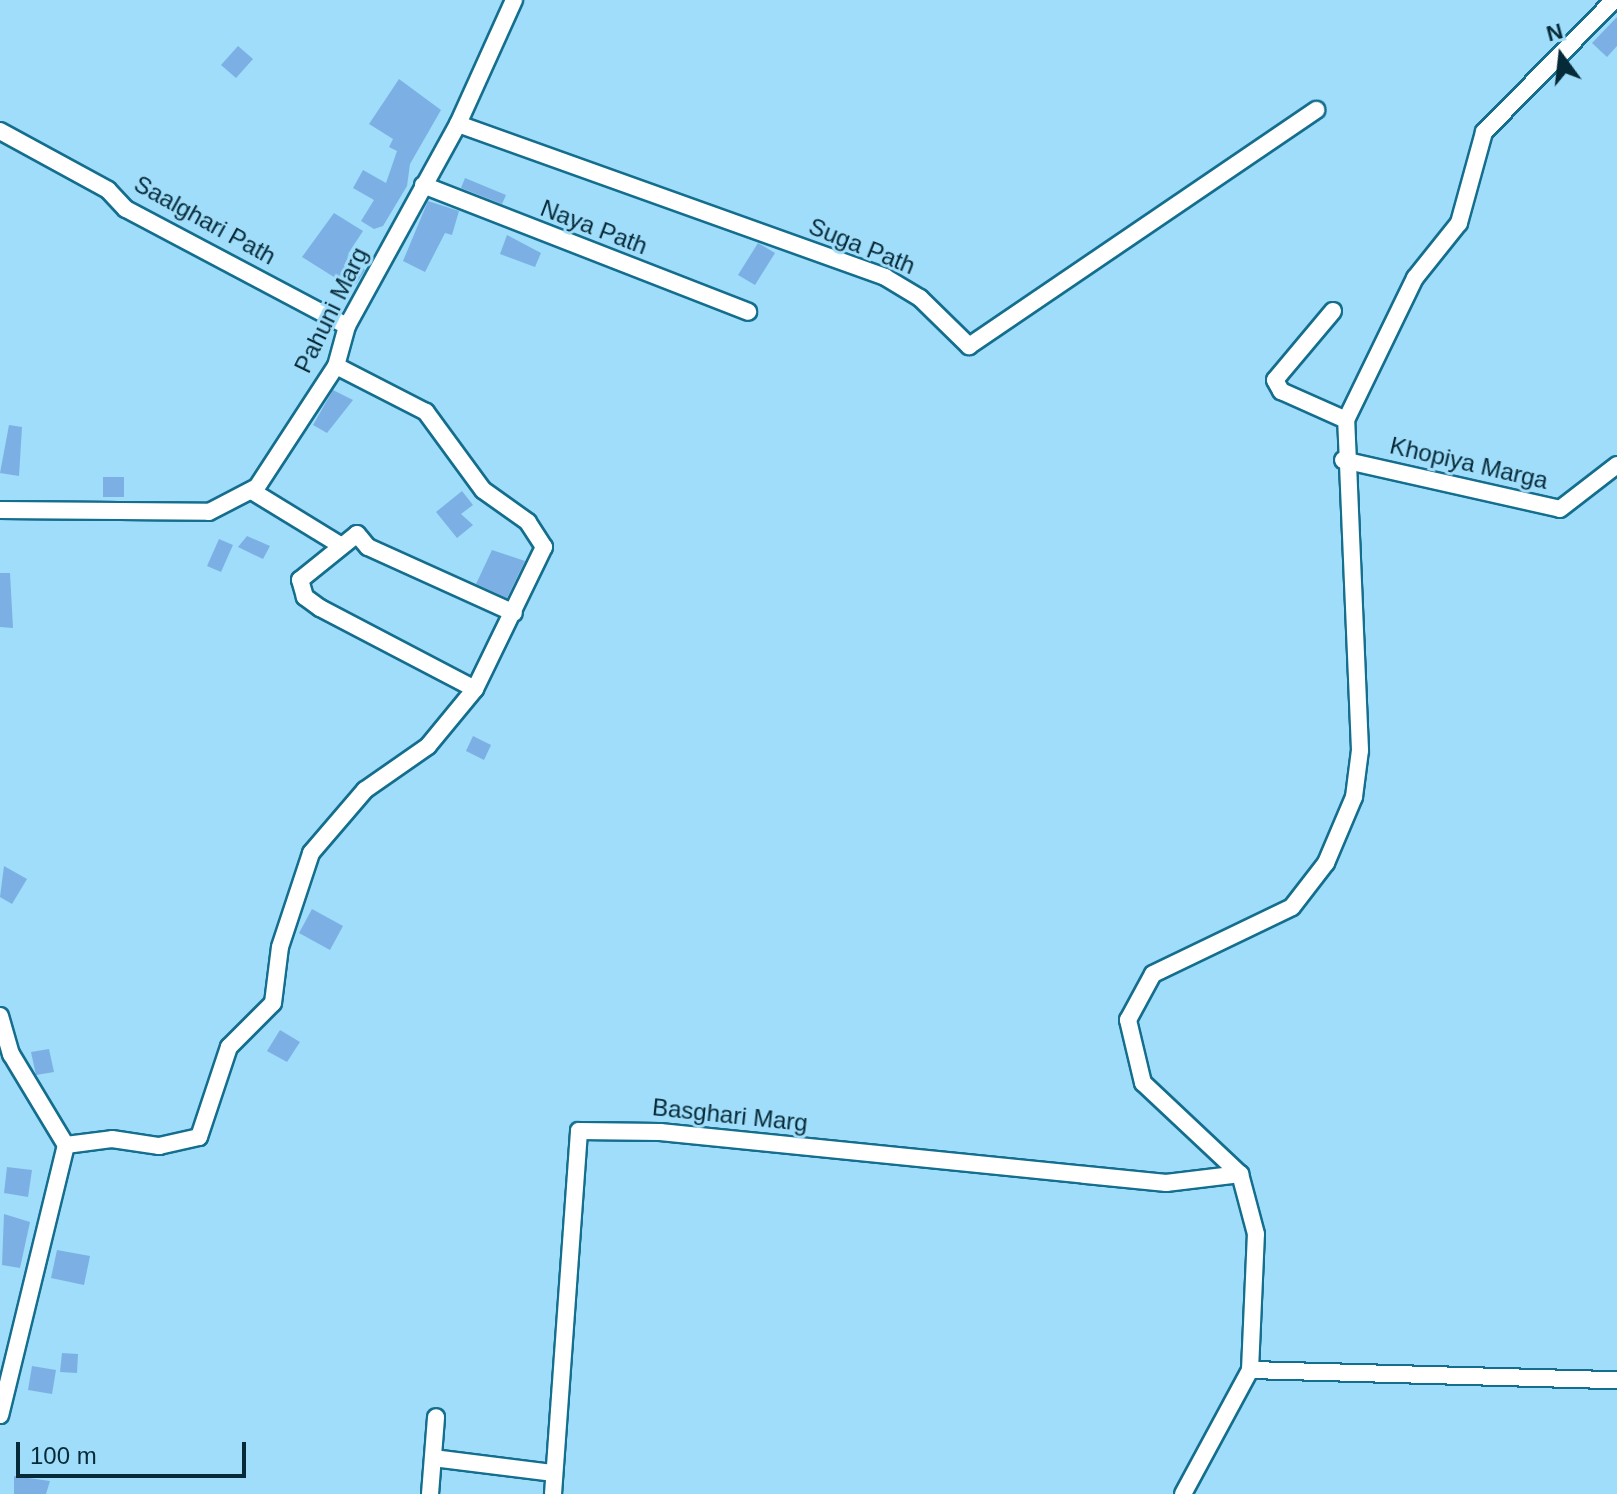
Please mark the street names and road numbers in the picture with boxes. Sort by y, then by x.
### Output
street label: Saalghari Path [129,169,281,271]
street label: Naya Path [537,193,651,261]
street label: Suga Path [805,212,919,280]
street label: Pahuni Marg [288,243,374,377]
street label: Khopiya Marga [1387,431,1551,495]
street label: Basghari Marg [651,1093,809,1137]

